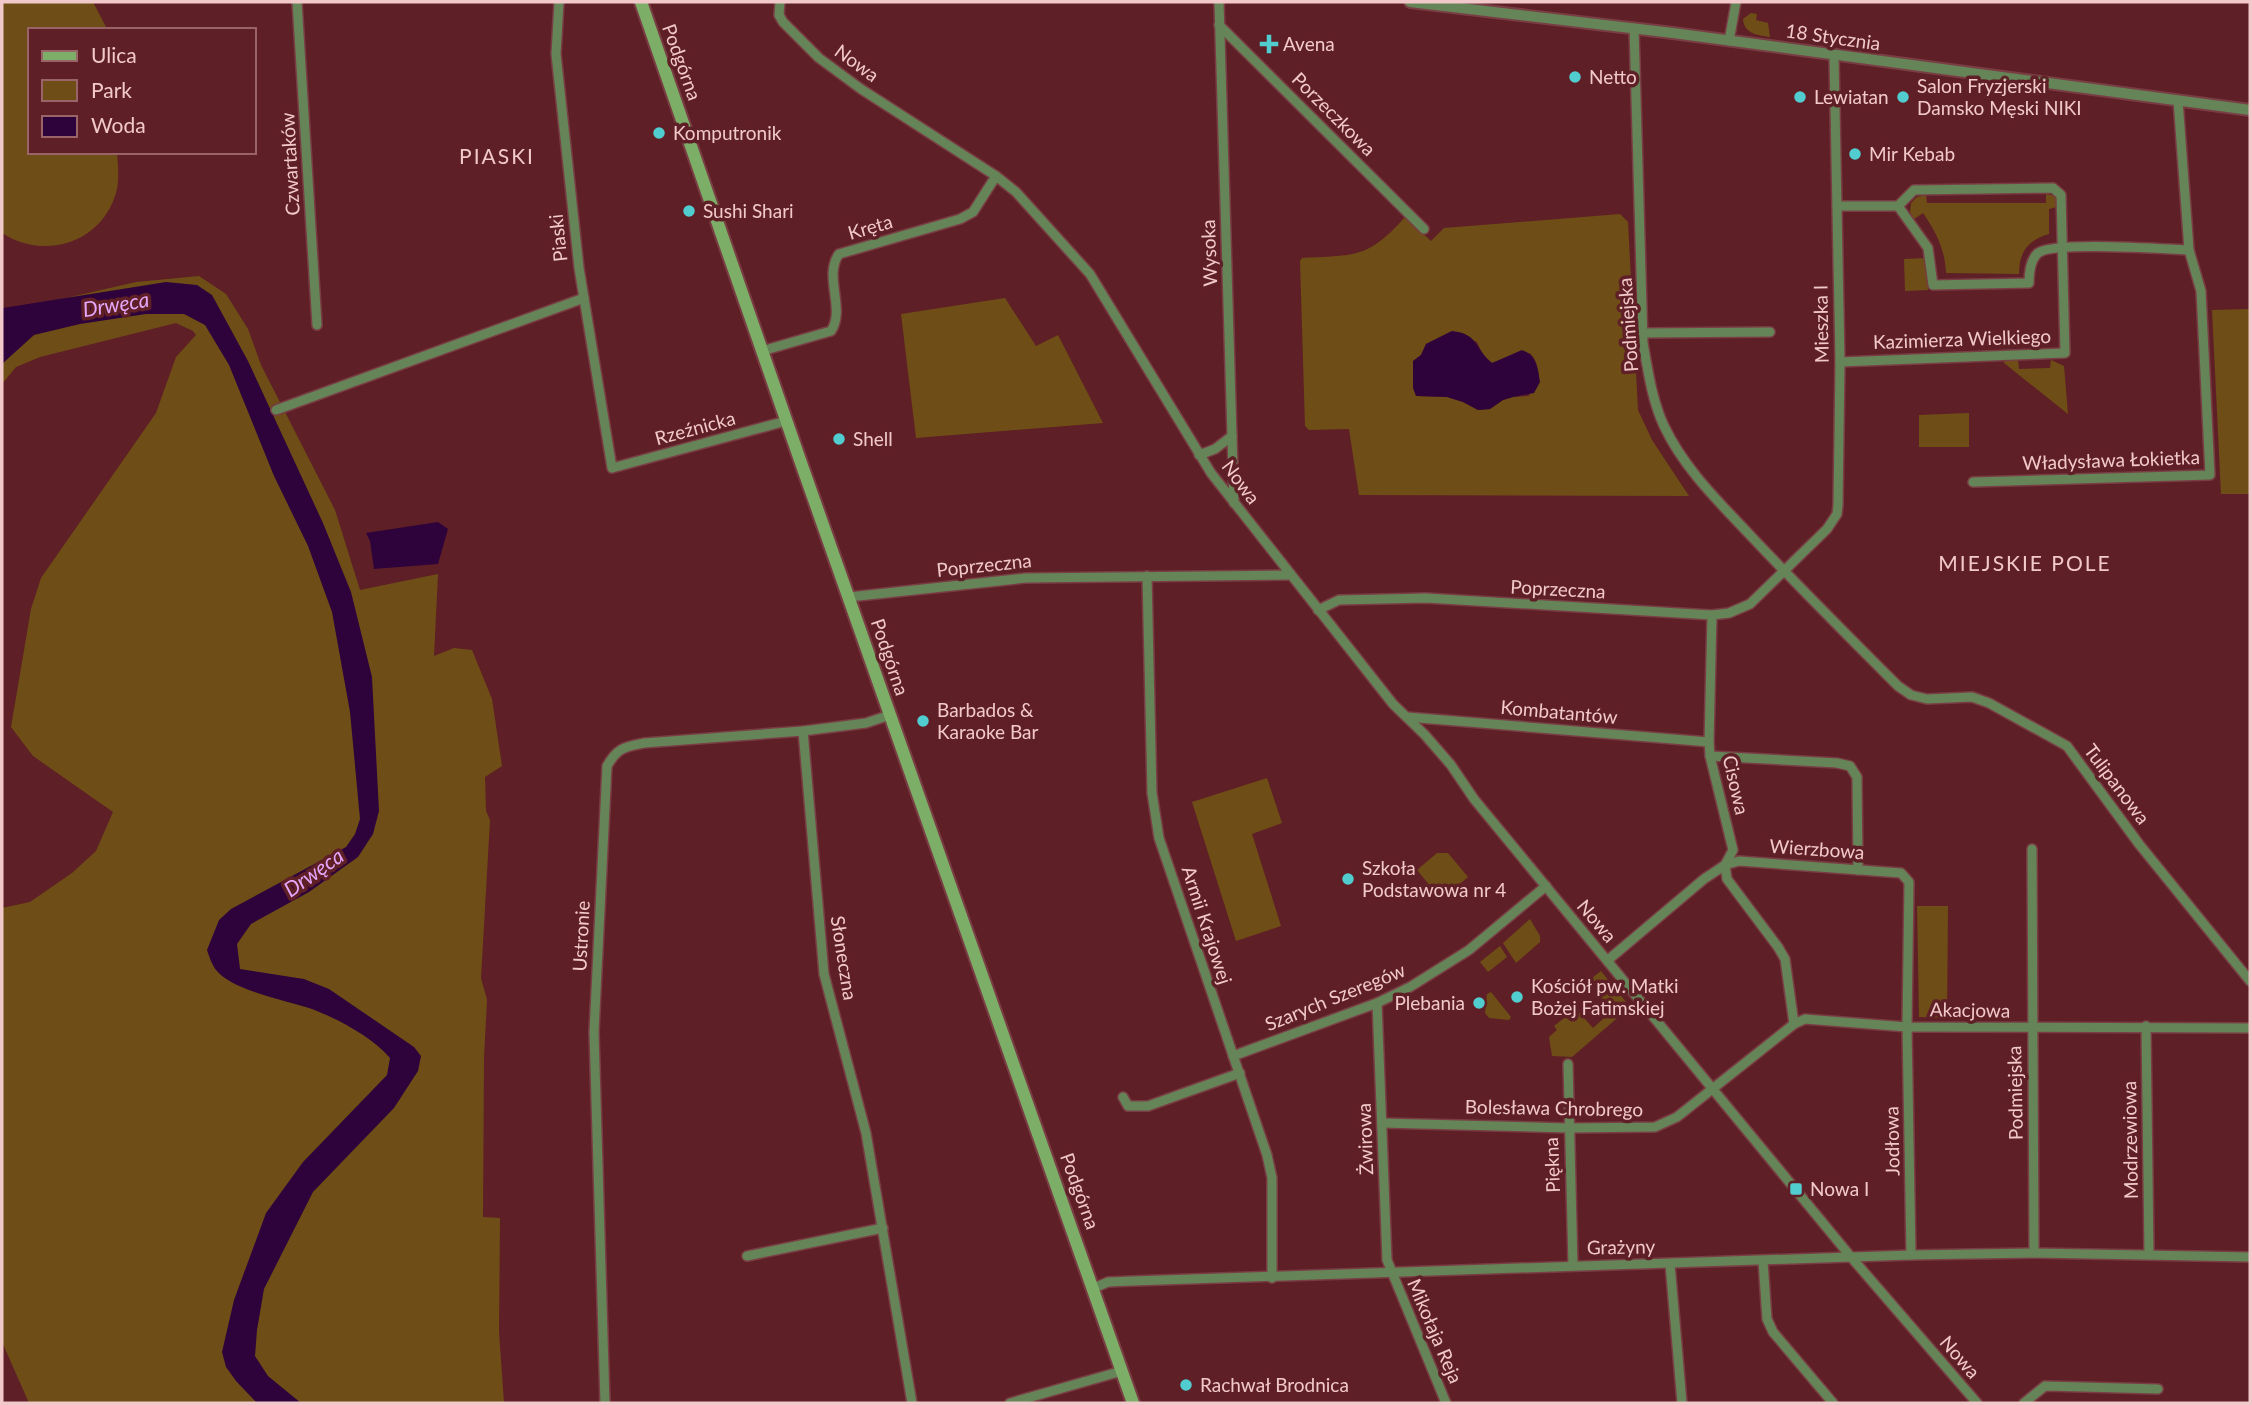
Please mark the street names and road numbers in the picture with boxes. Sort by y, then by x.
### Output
street label: 18 Stycznia [1784,18,1882,55]
street label: Podgórna [658,20,707,103]
street label: Nowa [831,39,884,86]
street label: Porzeczkowa [1288,67,1381,160]
street label: Czwartaków [275,112,304,216]
street label: Kręta [845,209,895,244]
street label: Piaski [544,213,571,263]
street label: Wysoka [1196,219,1221,287]
street label: Podmiejska [1613,277,1642,373]
street label: Mieszka I [1808,285,1833,363]
street label: Kazimierza Wielkiego [1872,324,2051,353]
street label: Rzeźnicka [652,406,738,449]
street label: Władysława Łokietka [2022,445,2200,474]
street label: Nowa [1217,455,1265,508]
street label: Poprzeczna [935,548,1033,581]
street label: Poprzeczna [1510,575,1606,602]
street label: Podgórna [867,615,914,698]
street label: Kombatantów [1500,695,1619,728]
street label: Tulipanowa [2080,739,2155,828]
street label: Cisowa [1718,753,1754,817]
street label: Wierzbowa [1769,834,1865,863]
street label: Armii Krajowej [1178,863,1237,987]
street label: Nowa [1573,894,1622,947]
street label: Ustronie [567,900,594,972]
street label: Słoneczna [826,914,863,1002]
street label: Szarych Szeregów [1261,958,1408,1035]
street label: Akacjowa [1930,997,2010,1022]
street label: Podmiejska [2002,1046,2027,1140]
street label: Modrzewiowa [2117,1081,2142,1199]
street label: Bolesława Chrobrego [1465,1094,1643,1121]
street label: Żwirowa [1352,1103,1377,1175]
street label: Jodłowa [1879,1106,1904,1176]
street label: Piękna [1539,1137,1564,1193]
street label: Podgórna [1056,1149,1105,1232]
street label: Grażyny [1587,1234,1656,1259]
street label: Mikołaja Reja [1403,1275,1468,1387]
street label: Nowa [1936,1331,1985,1383]

